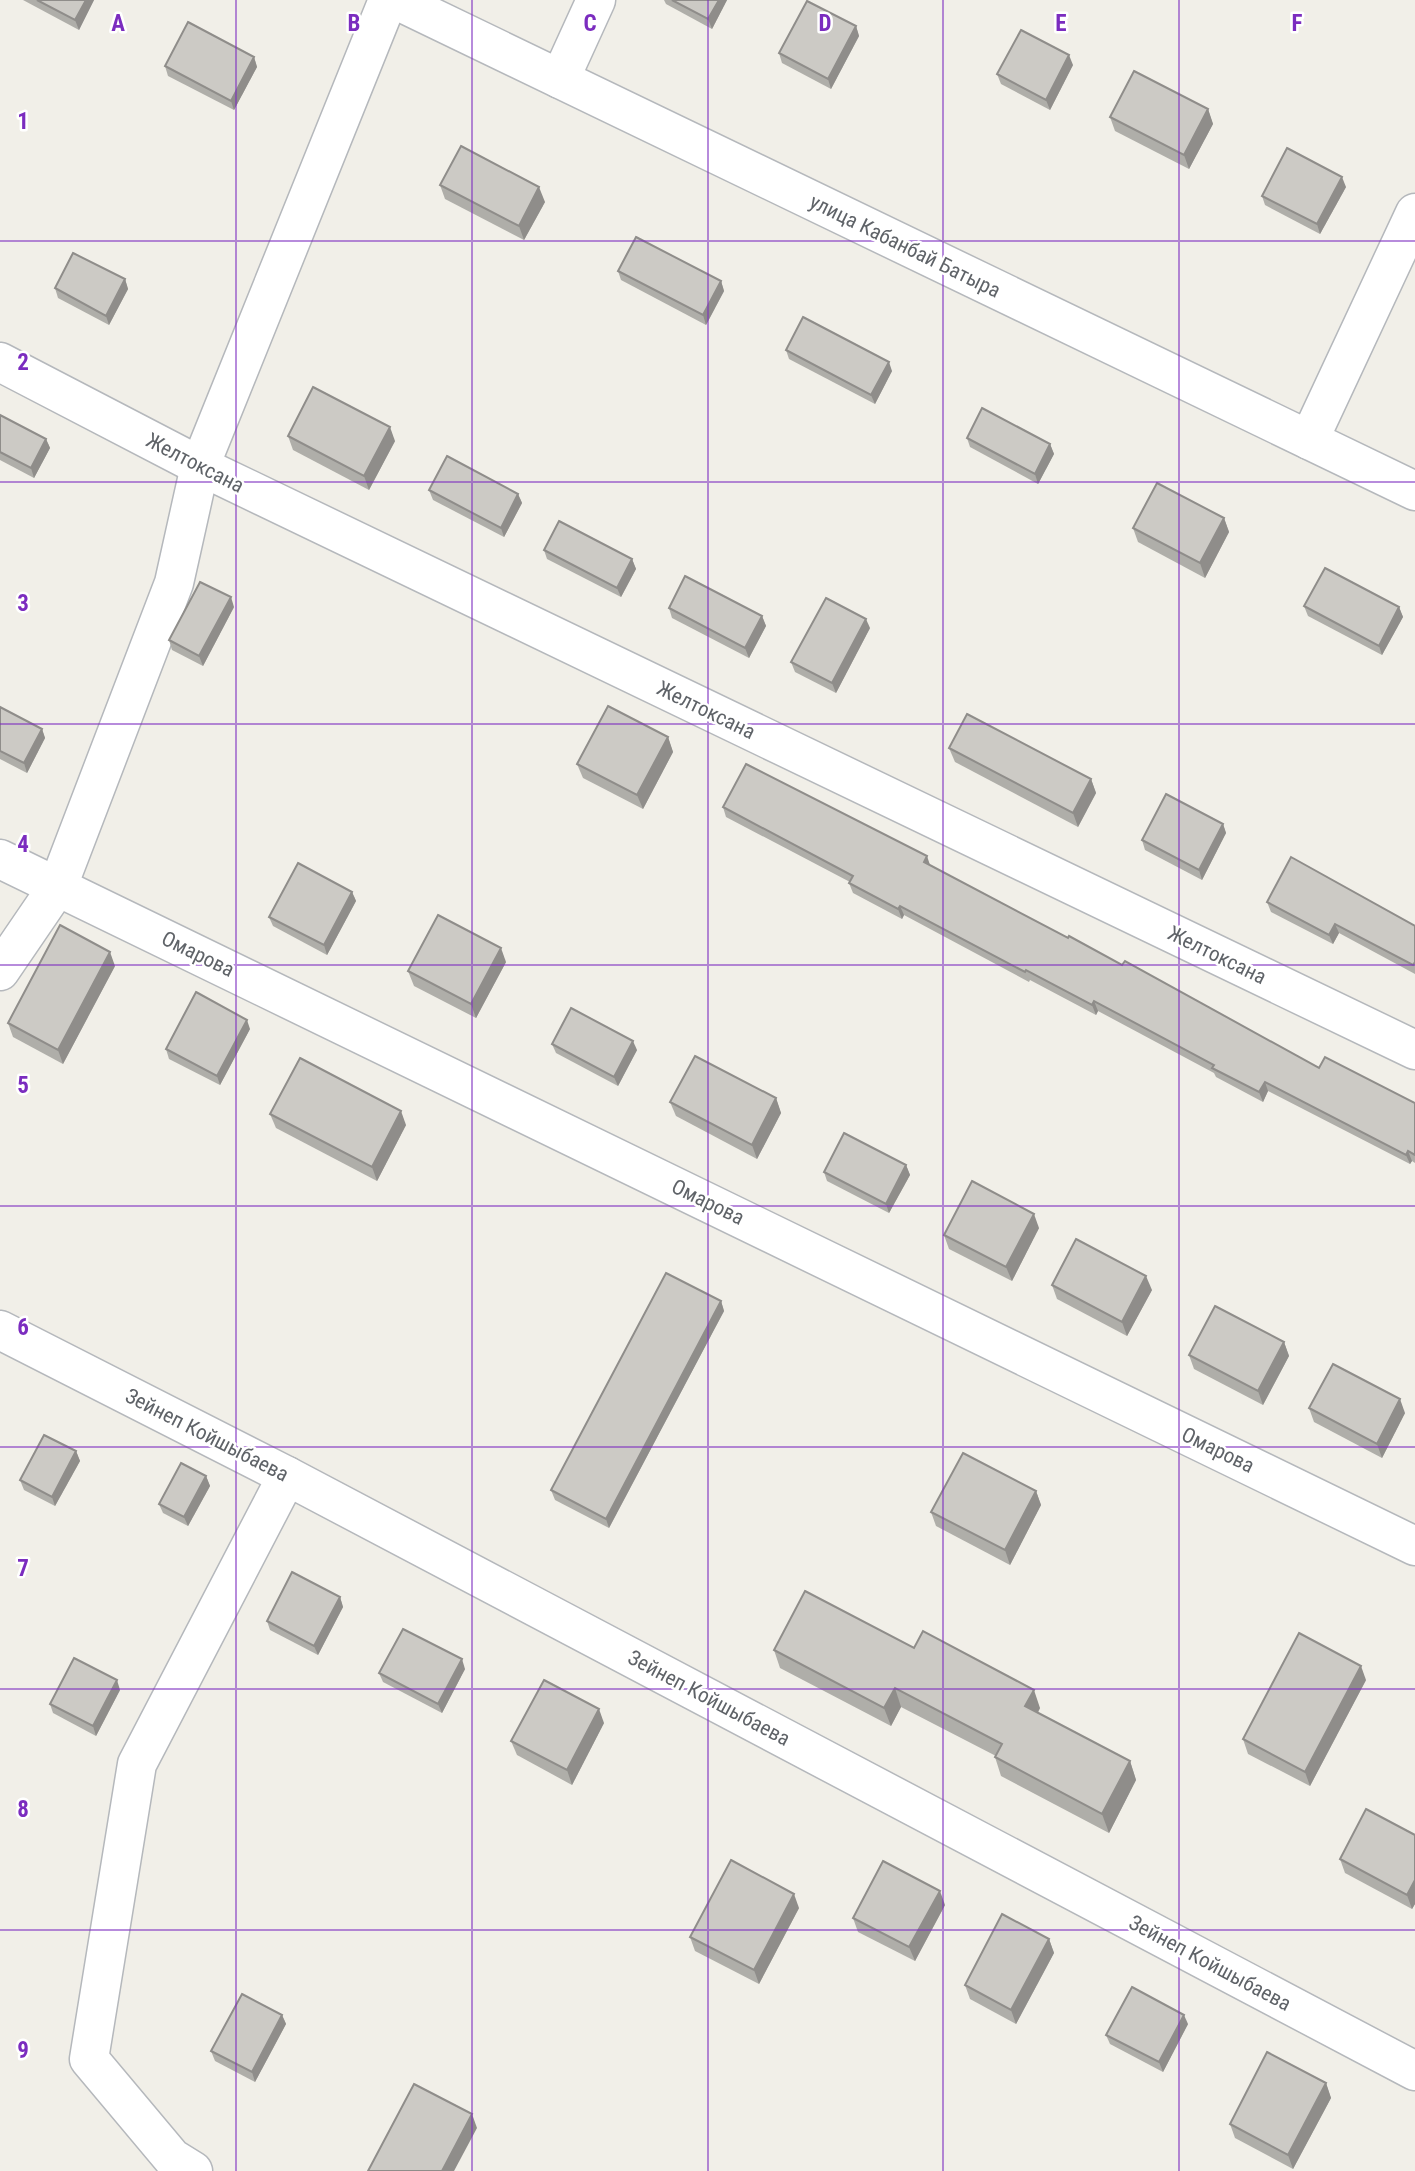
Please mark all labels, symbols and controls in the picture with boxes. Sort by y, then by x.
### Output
text: A [111,10,125,37]
text: B [348,10,360,37]
text: C [583,10,597,37]
text: D [819,10,832,37]
text: E [1055,10,1067,37]
text: F [1292,10,1303,37]
text: 1 [17,108,29,135]
street label: улица Кабанбай Батыра [806,189,1004,303]
text: 2 [17,349,29,376]
street label: Желтоксана [142,428,248,498]
text: 3 [17,590,29,617]
street label: Желтоксана [653,676,759,744]
text: 4 [17,831,29,858]
street label: Желтоксана [1164,921,1270,989]
street label: Омарова [158,926,238,982]
text: 5 [17,1072,29,1099]
street label: Омарова [668,1174,748,1230]
text: 6 [17,1314,29,1341]
street label: Зейнеп Койшыбаева [121,1383,293,1487]
street label: Омарова [1178,1422,1258,1478]
text: 7 [17,1555,29,1582]
street label: Зейнеп Койшыбаева [624,1645,794,1751]
text: 8 [17,1796,29,1823]
street label: Зейнеп Койшыбаева [1125,1910,1295,2016]
text: 9 [17,2037,29,2064]

